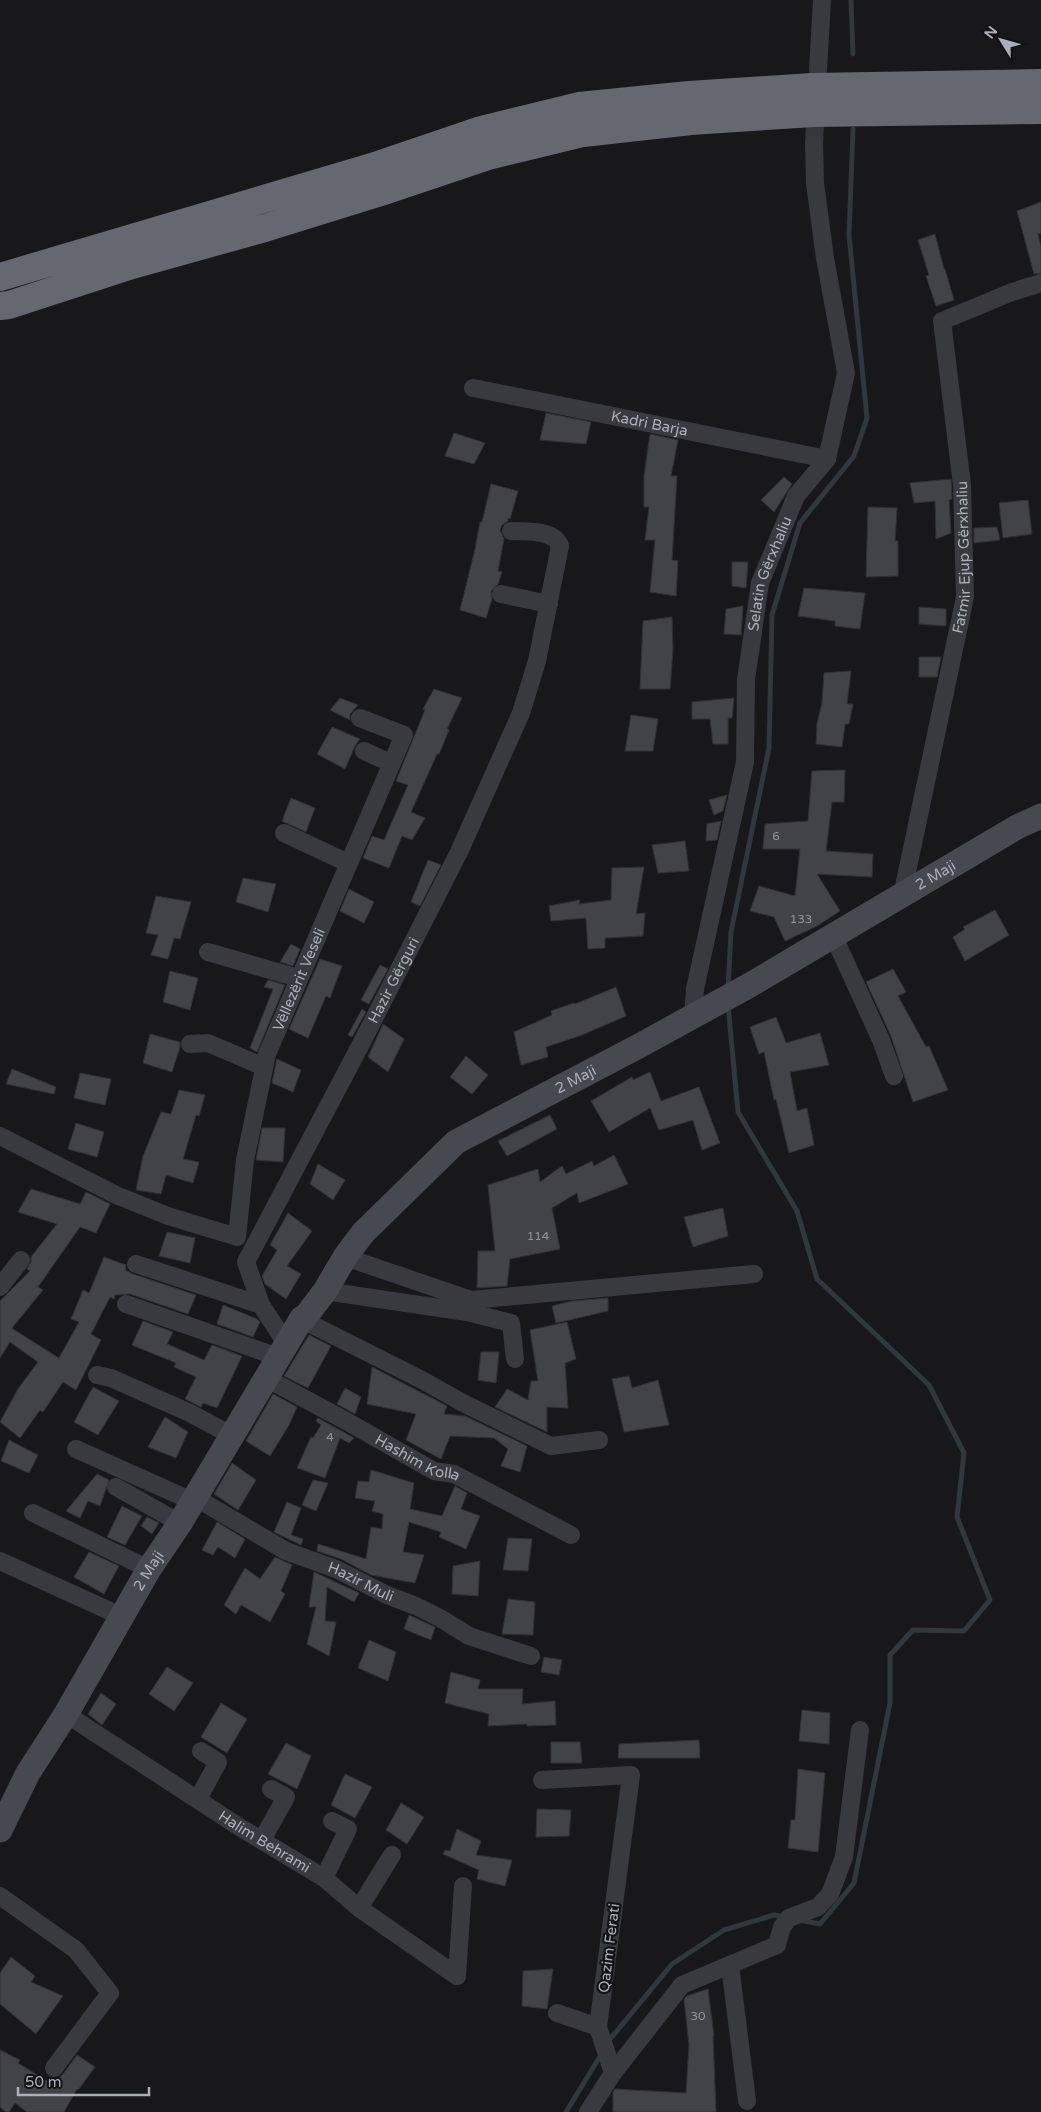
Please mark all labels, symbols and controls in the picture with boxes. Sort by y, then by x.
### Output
north arrow [976,15,1026,65]
text: N [981,23,1001,42]
street label: Kadri Barja [609,407,690,440]
street label: Fatmir Ejup Gërxhaliu [949,481,974,635]
street label: Selatin Gërxhaliu [744,513,796,632]
house number: 6 [772,829,780,843]
street label: 2 Maji [912,856,959,894]
house number: 133 [790,912,812,926]
street label: Vëllezërit Veseli [269,925,329,1034]
street label: Hazir Gërguri [364,934,423,1026]
street label: 2 Maji [552,1061,599,1097]
house number: 114 [527,1229,550,1243]
house number: 4 [326,1430,334,1444]
street label: Hashim Kolla [372,1430,464,1485]
street label: 2 Maji [129,1547,168,1594]
street label: Hazir Muli [325,1558,396,1606]
street label: Halim Behrami [215,1807,314,1877]
street label: Qazim Ferati [595,1902,623,1994]
house number: 30 [690,2009,706,2023]
scale bar [18,2064,149,2096]
text: 50 m [25,2073,62,2091]

